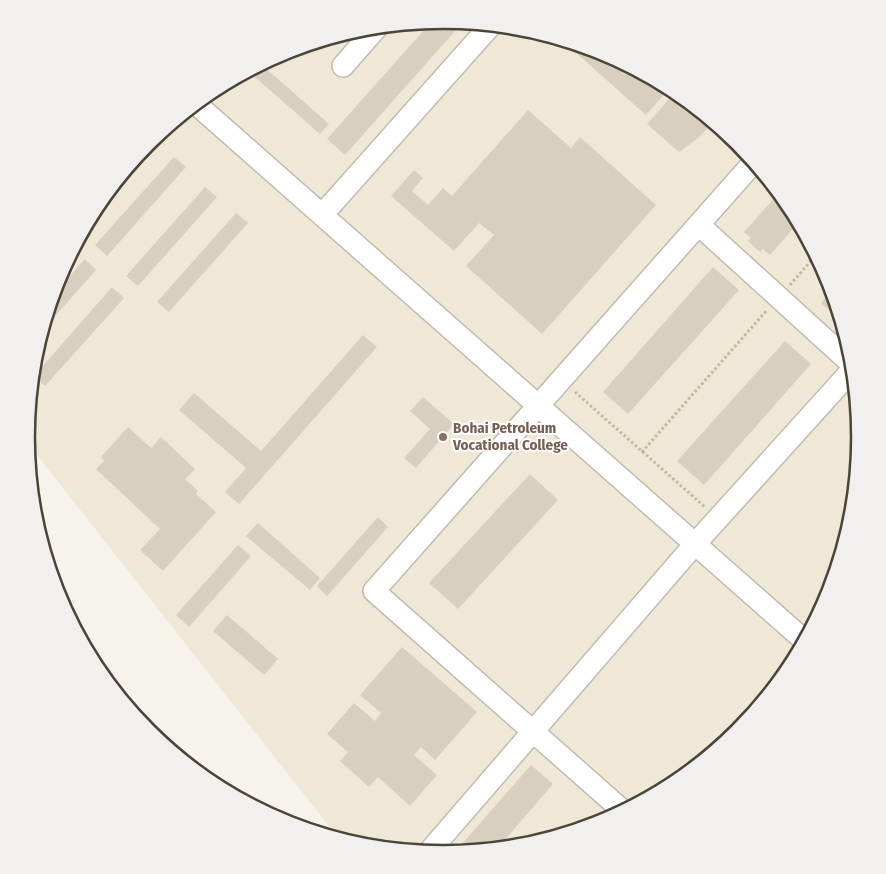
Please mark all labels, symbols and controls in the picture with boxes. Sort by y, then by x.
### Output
place label: Bohai Petroleum Vocational College [452,419,568,454]
marker: Bohai Petroleum Vocational College [437,431,449,443]

